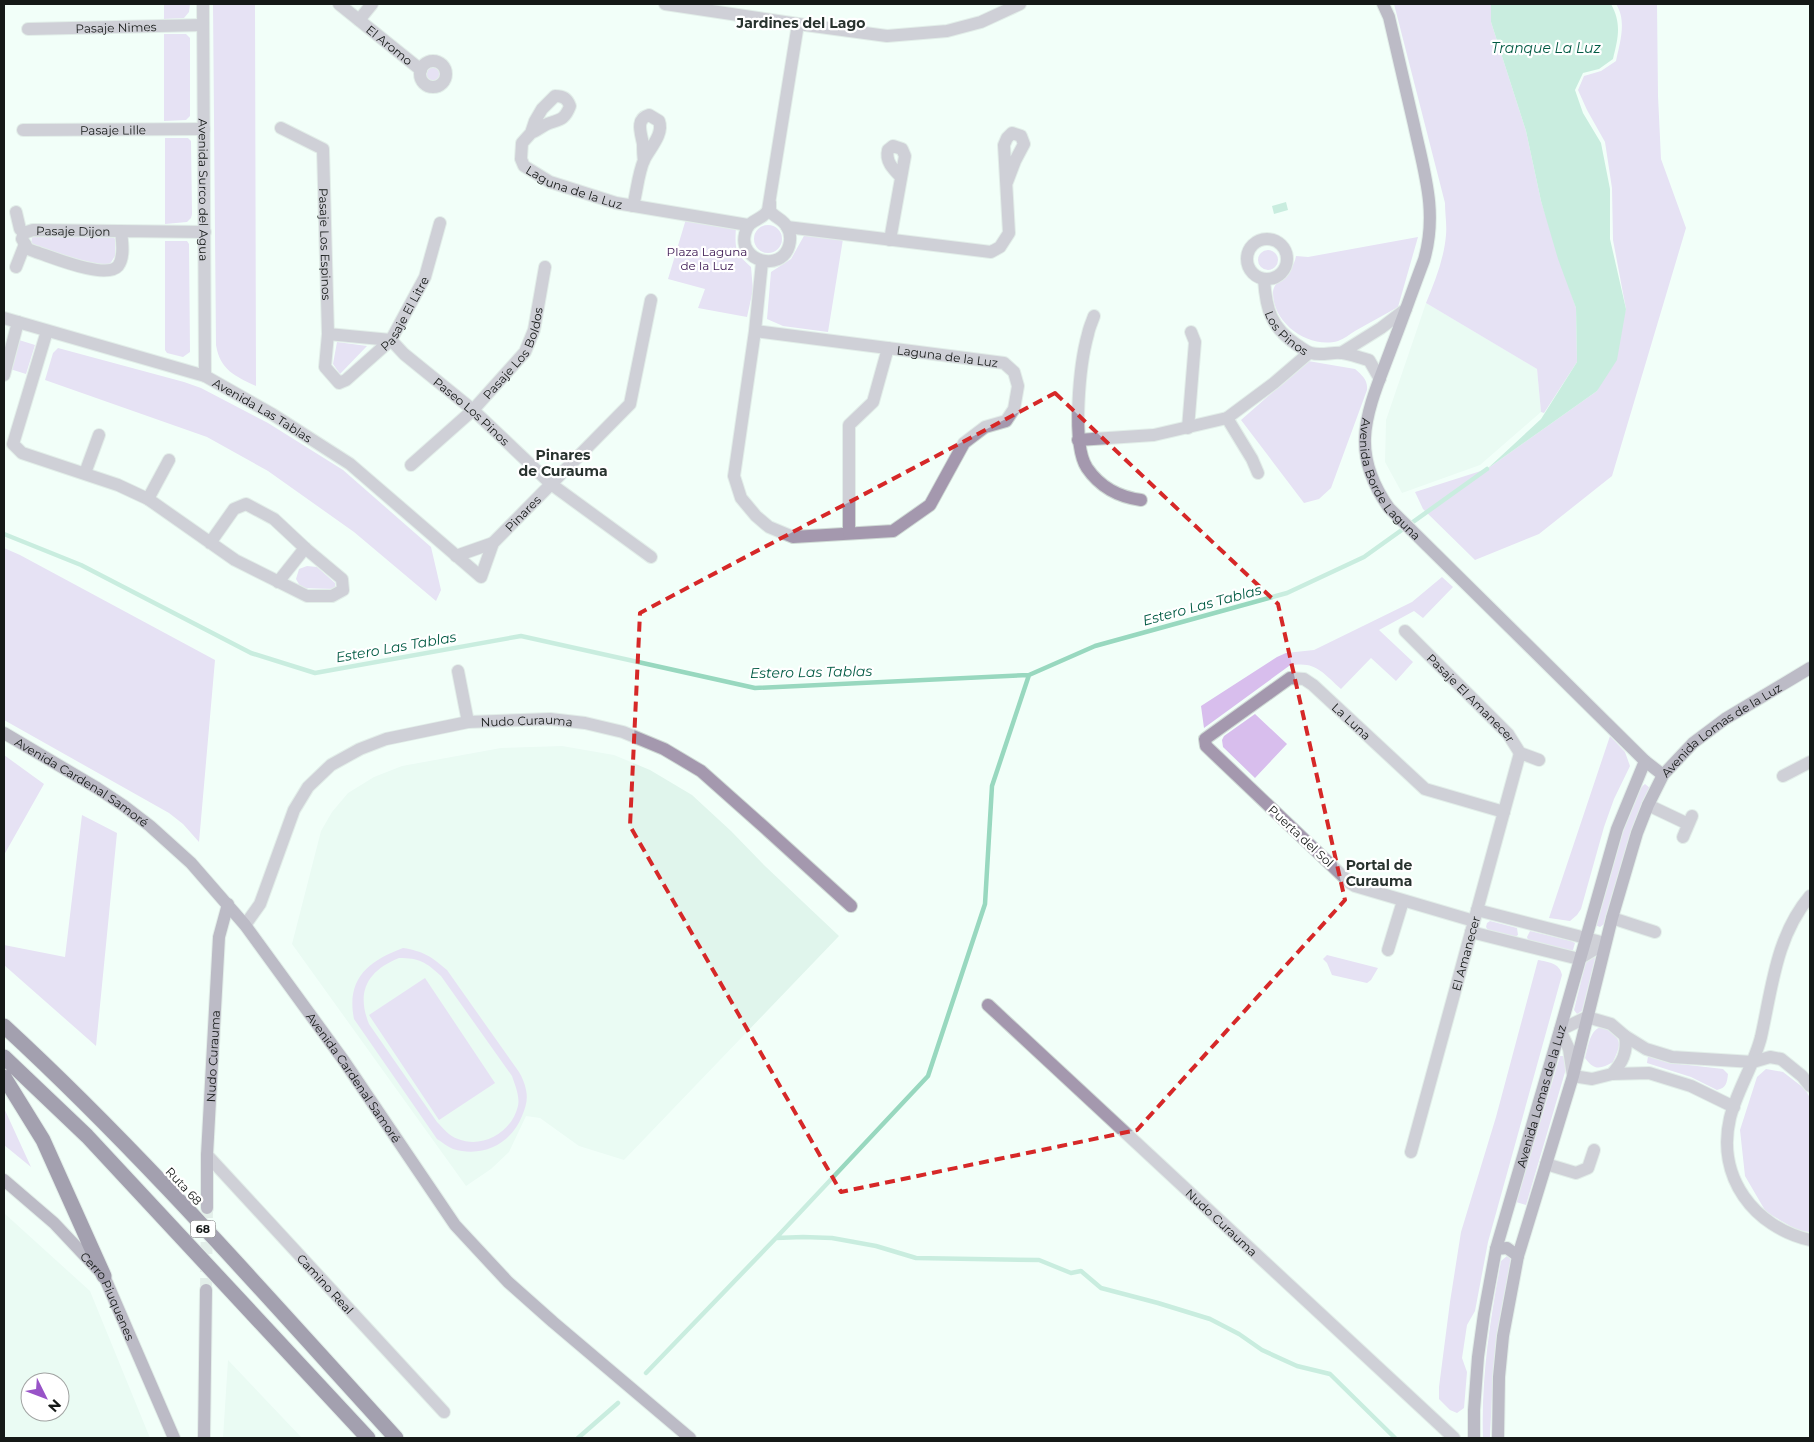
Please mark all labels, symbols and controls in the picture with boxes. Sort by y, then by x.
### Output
district label: Jardines del Lago [736,14,865,32]
street label: Pasaje Nimes [75,19,157,35]
street label: El Aromo [363,22,416,68]
water label: Tranque La Luz [1491,39,1601,57]
street label: Avenida Surco del Agua [196,119,212,261]
street label: Pasaje Lille [80,122,146,137]
street label: Laguna de la Luz [524,162,624,211]
street label: Pasaje Los Espinos [317,188,335,301]
street label: Pasaje Dijon [36,223,110,238]
park label: Plaza Laguna de la Luz [667,244,747,273]
street label: Pasaje El Litre [377,273,432,354]
street label: Pasaje Los Boldos [479,306,545,402]
street label: Los Pinos [1262,308,1311,358]
street label: Laguna de la Luz [896,342,999,370]
street label: Paseo Los Pinos [431,374,513,448]
street label: Avenida Las Tablas [210,375,315,445]
street label: Avenida Borde Laguna [1357,417,1424,543]
district label: Pinares de Curauma [518,446,608,480]
street label: Pinares [501,492,544,534]
water label: Estero Las Tablas [1141,580,1264,630]
water label: Estero Las Tablas [334,627,458,666]
street label: Pasaje El Amanecer [1424,650,1519,745]
water label: Estero Las Tablas [750,662,872,682]
street label: Avenida Lomas de la Luz [1658,679,1784,780]
street label: La Luna [1329,699,1374,743]
street label: Nudo Curauma [480,711,574,729]
street label: Avenida Cardenal Samoré [12,734,152,830]
street label: Puerta del Sol [1265,802,1337,870]
district label: Portal de Curauma [1346,856,1413,890]
street label: El Amanecer [1448,914,1483,992]
street label: Avenida Cardenal Samoré [303,1009,404,1145]
street label: Nudo Curauma [202,1010,222,1103]
street label: Avenida Lomas de la Luz [1513,1023,1569,1169]
street label: Ruta 68 [163,1164,206,1208]
street label: Nudo Curauma [1183,1185,1261,1259]
road number: 68 [190,1220,216,1238]
street label: Cerro Piuquenes [77,1248,138,1343]
street label: Camino Real [294,1250,357,1317]
north arrow [20,1372,70,1422]
text: N [44,1395,65,1416]

